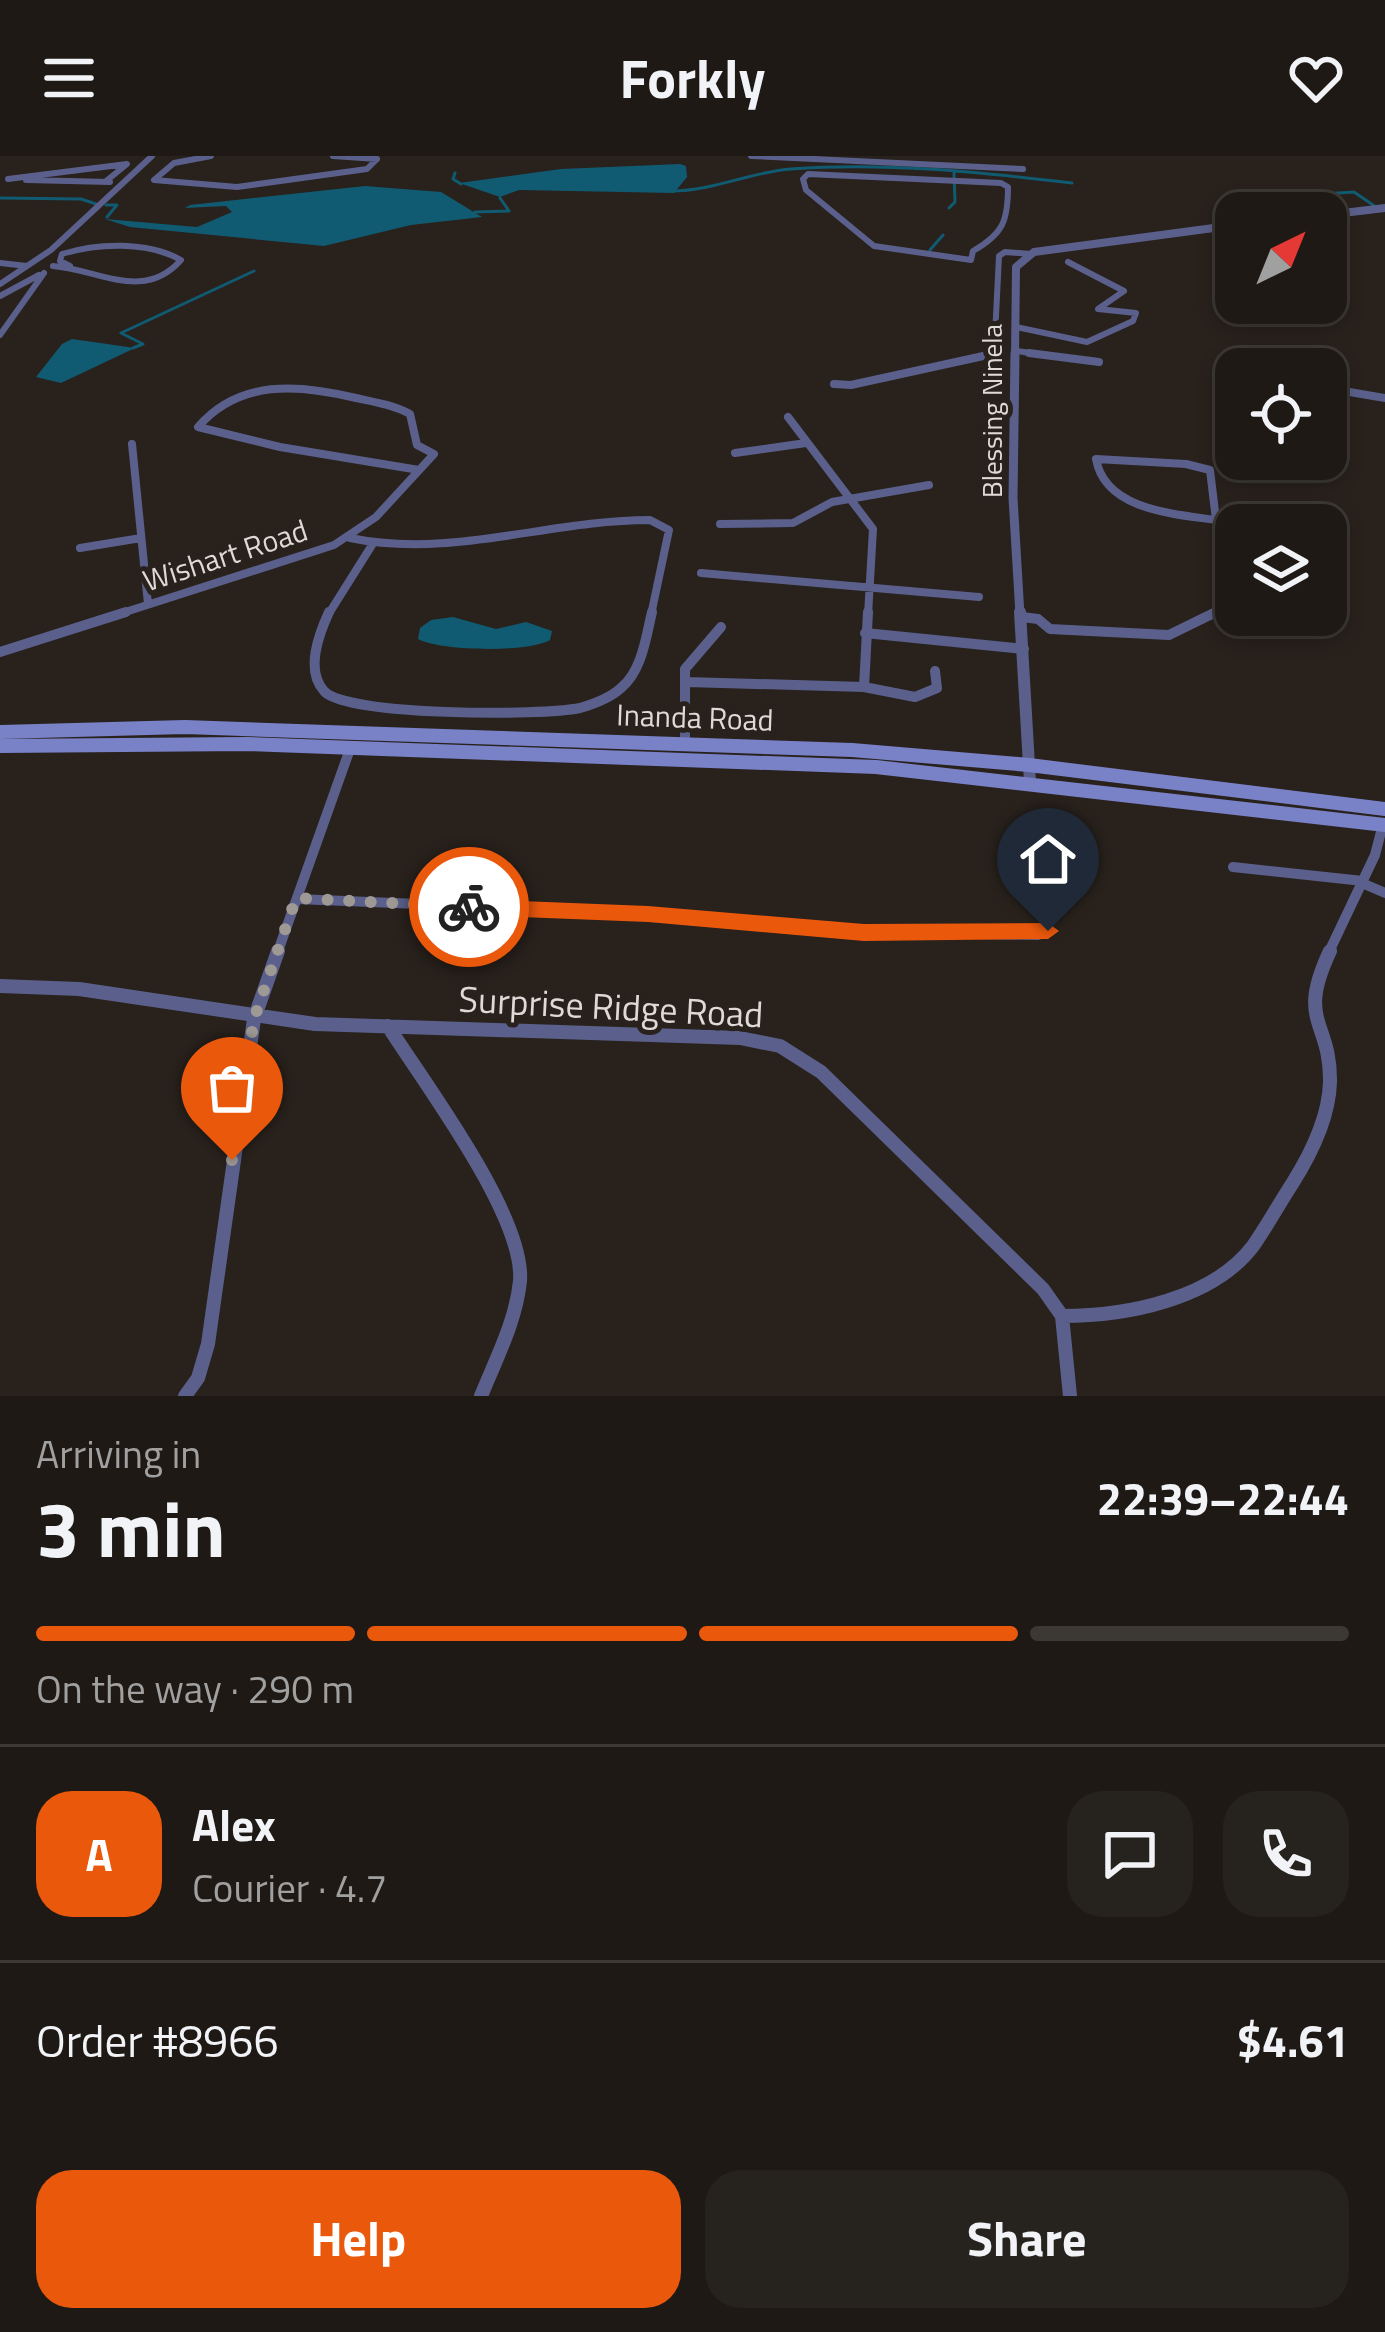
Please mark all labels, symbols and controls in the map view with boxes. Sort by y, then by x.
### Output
text: Forkly [620,37,765,119]
icon: menu [36,45,102,111]
icon: heart [1283,45,1349,111]
north arrow [1215,192,1347,324]
map controls [1215,192,1347,636]
street label: Blessing Ninela [971,324,1012,498]
button: locate [1215,348,1347,480]
button: layers [1215,504,1347,636]
street label: Wishart Road [137,507,313,603]
street label: Inanda Road [616,691,774,743]
pin [997,808,1099,931]
icon: home [1015,826,1081,892]
courier [409,847,529,967]
icon: bike [436,874,502,940]
street label: Surprise Ridge Road [457,971,765,1041]
pin [181,1037,283,1160]
icon: bag [199,1055,265,1121]
text: Arriving in [36,1424,201,1483]
text: 22:39–22:44 [1097,1464,1349,1532]
text: 3 min [36,1469,226,1587]
text: On the way · 290 m [36,1659,354,1718]
text: Alex [192,1790,276,1858]
button: chat [1067,1791,1193,1917]
button: phone [1223,1791,1349,1917]
text: A [85,1820,113,1888]
text: Courier · 4.7 [192,1858,387,1917]
text: Order #8966 [36,2006,279,2074]
text: $4.61 [1237,2006,1349,2074]
button: Help [36,2170,681,2308]
button: Share [705,2170,1349,2308]

